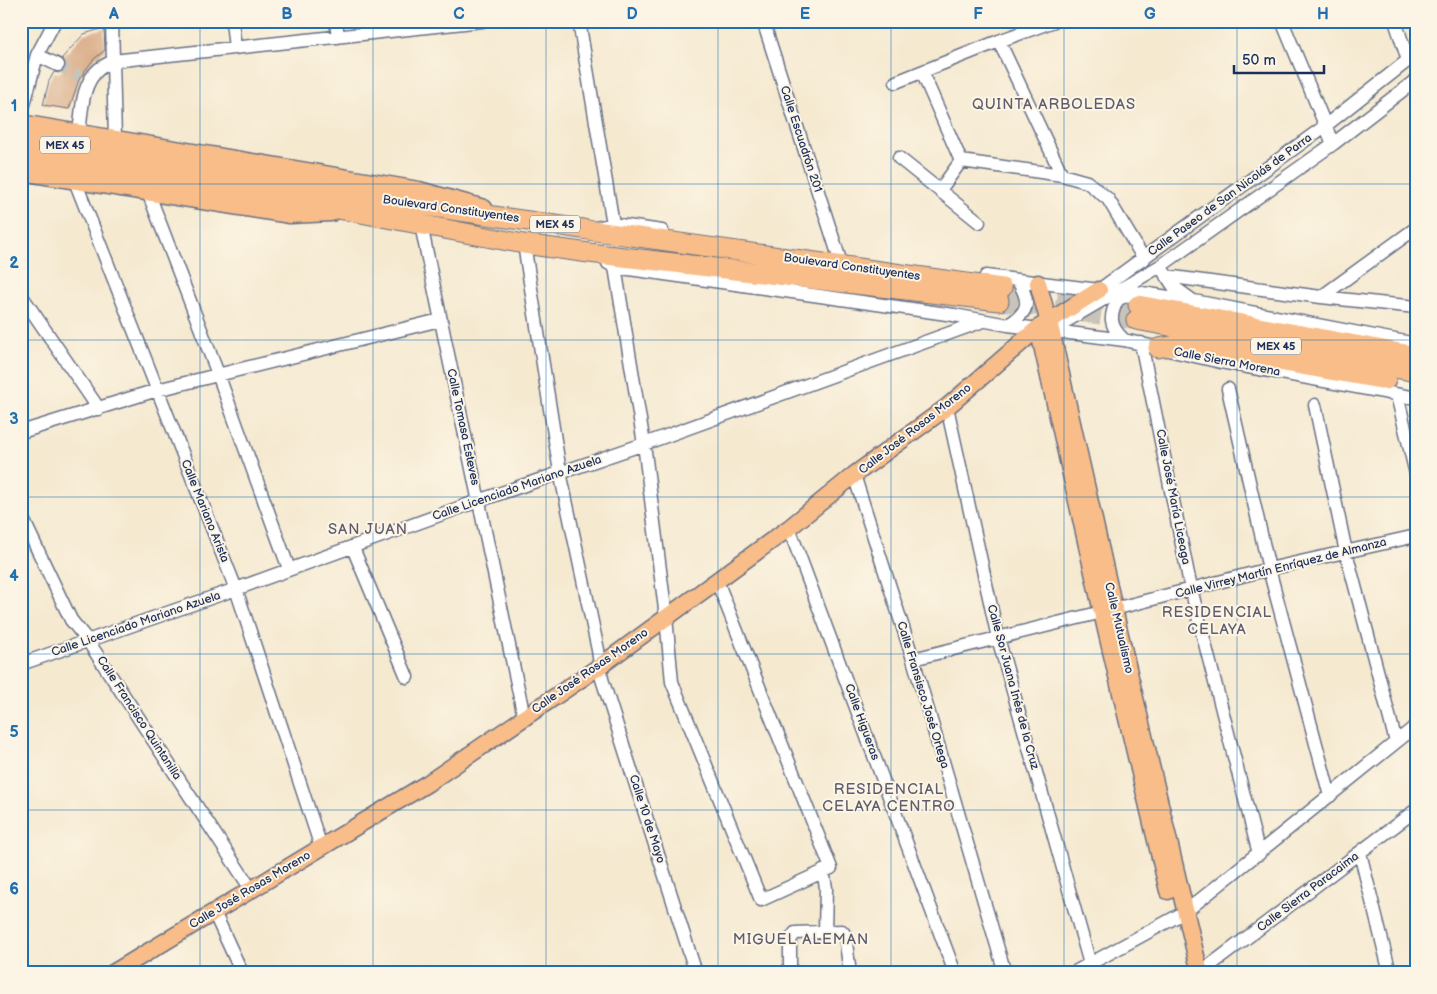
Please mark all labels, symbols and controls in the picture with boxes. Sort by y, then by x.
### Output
text: A [108,5,119,24]
text: B [281,5,293,24]
text: C [453,5,465,24]
text: D [626,5,638,24]
text: E [800,5,810,24]
text: F [973,5,983,24]
text: G [1144,5,1156,24]
text: H [1317,5,1329,24]
scale bar [1234,42,1324,74]
text: 50 m [1242,51,1276,70]
street label: Calle Escuadrón 201 [777,84,825,194]
district label: QUINTA ARBOLEDAS [972,95,1136,114]
text: 1 [11,97,17,116]
street label: Calle Paseo de San Nicolás de Parra [1145,130,1315,260]
road number: MEX 45 [40,136,90,154]
street label: Boulevard Constituyentes [382,192,520,226]
road number: MEX 45 [530,215,580,232]
street label: Boulevard Constituyentes [783,250,921,284]
text: 2 [9,254,19,273]
road number: MEX 45 [1251,338,1301,354]
street label: Calle Sierra Morena [1172,344,1282,380]
street label: Calle Tomasa Esteves [443,367,483,487]
street label: Calle José Rosas Moreno [856,380,974,478]
text: 3 [9,410,19,429]
street label: Calle José María Liceaga [1153,428,1194,566]
street label: Calle Licenciado Mariano Azuela [430,452,604,524]
street label: Calle Mariano Arista [178,457,233,565]
district label: SAN JUAN [328,520,408,539]
street label: Calle Virrey Martín Enríquez de Almanza [1174,534,1388,602]
text: 4 [9,567,19,586]
street label: Calle Mutualismo [1101,581,1137,675]
street label: Calle Licenciado Mariano Azuela [49,588,223,660]
street label: Calle Sor Juana Inés de la Cruz [984,603,1042,771]
district label: RESIDENCIAL CELAYA [1162,603,1272,639]
street label: Calle Fransisco José Ortega [893,620,953,771]
street label: Calle José Rosas Moreno [529,625,651,717]
street label: Calle Francisco Quintanilla [93,653,185,783]
street label: Calle Higueras [841,682,883,762]
text: 5 [9,723,19,742]
street label: Calle 10 de Mayo [626,773,668,865]
district label: RESIDENCIAL CELAYA CENTRO [822,780,956,816]
street label: Calle José Rosas Moreno [187,848,313,932]
street label: Calle Sierra Paracaima [1254,849,1362,935]
text: 6 [9,880,19,899]
district label: MIGUEL ALEMAN [733,930,869,949]

